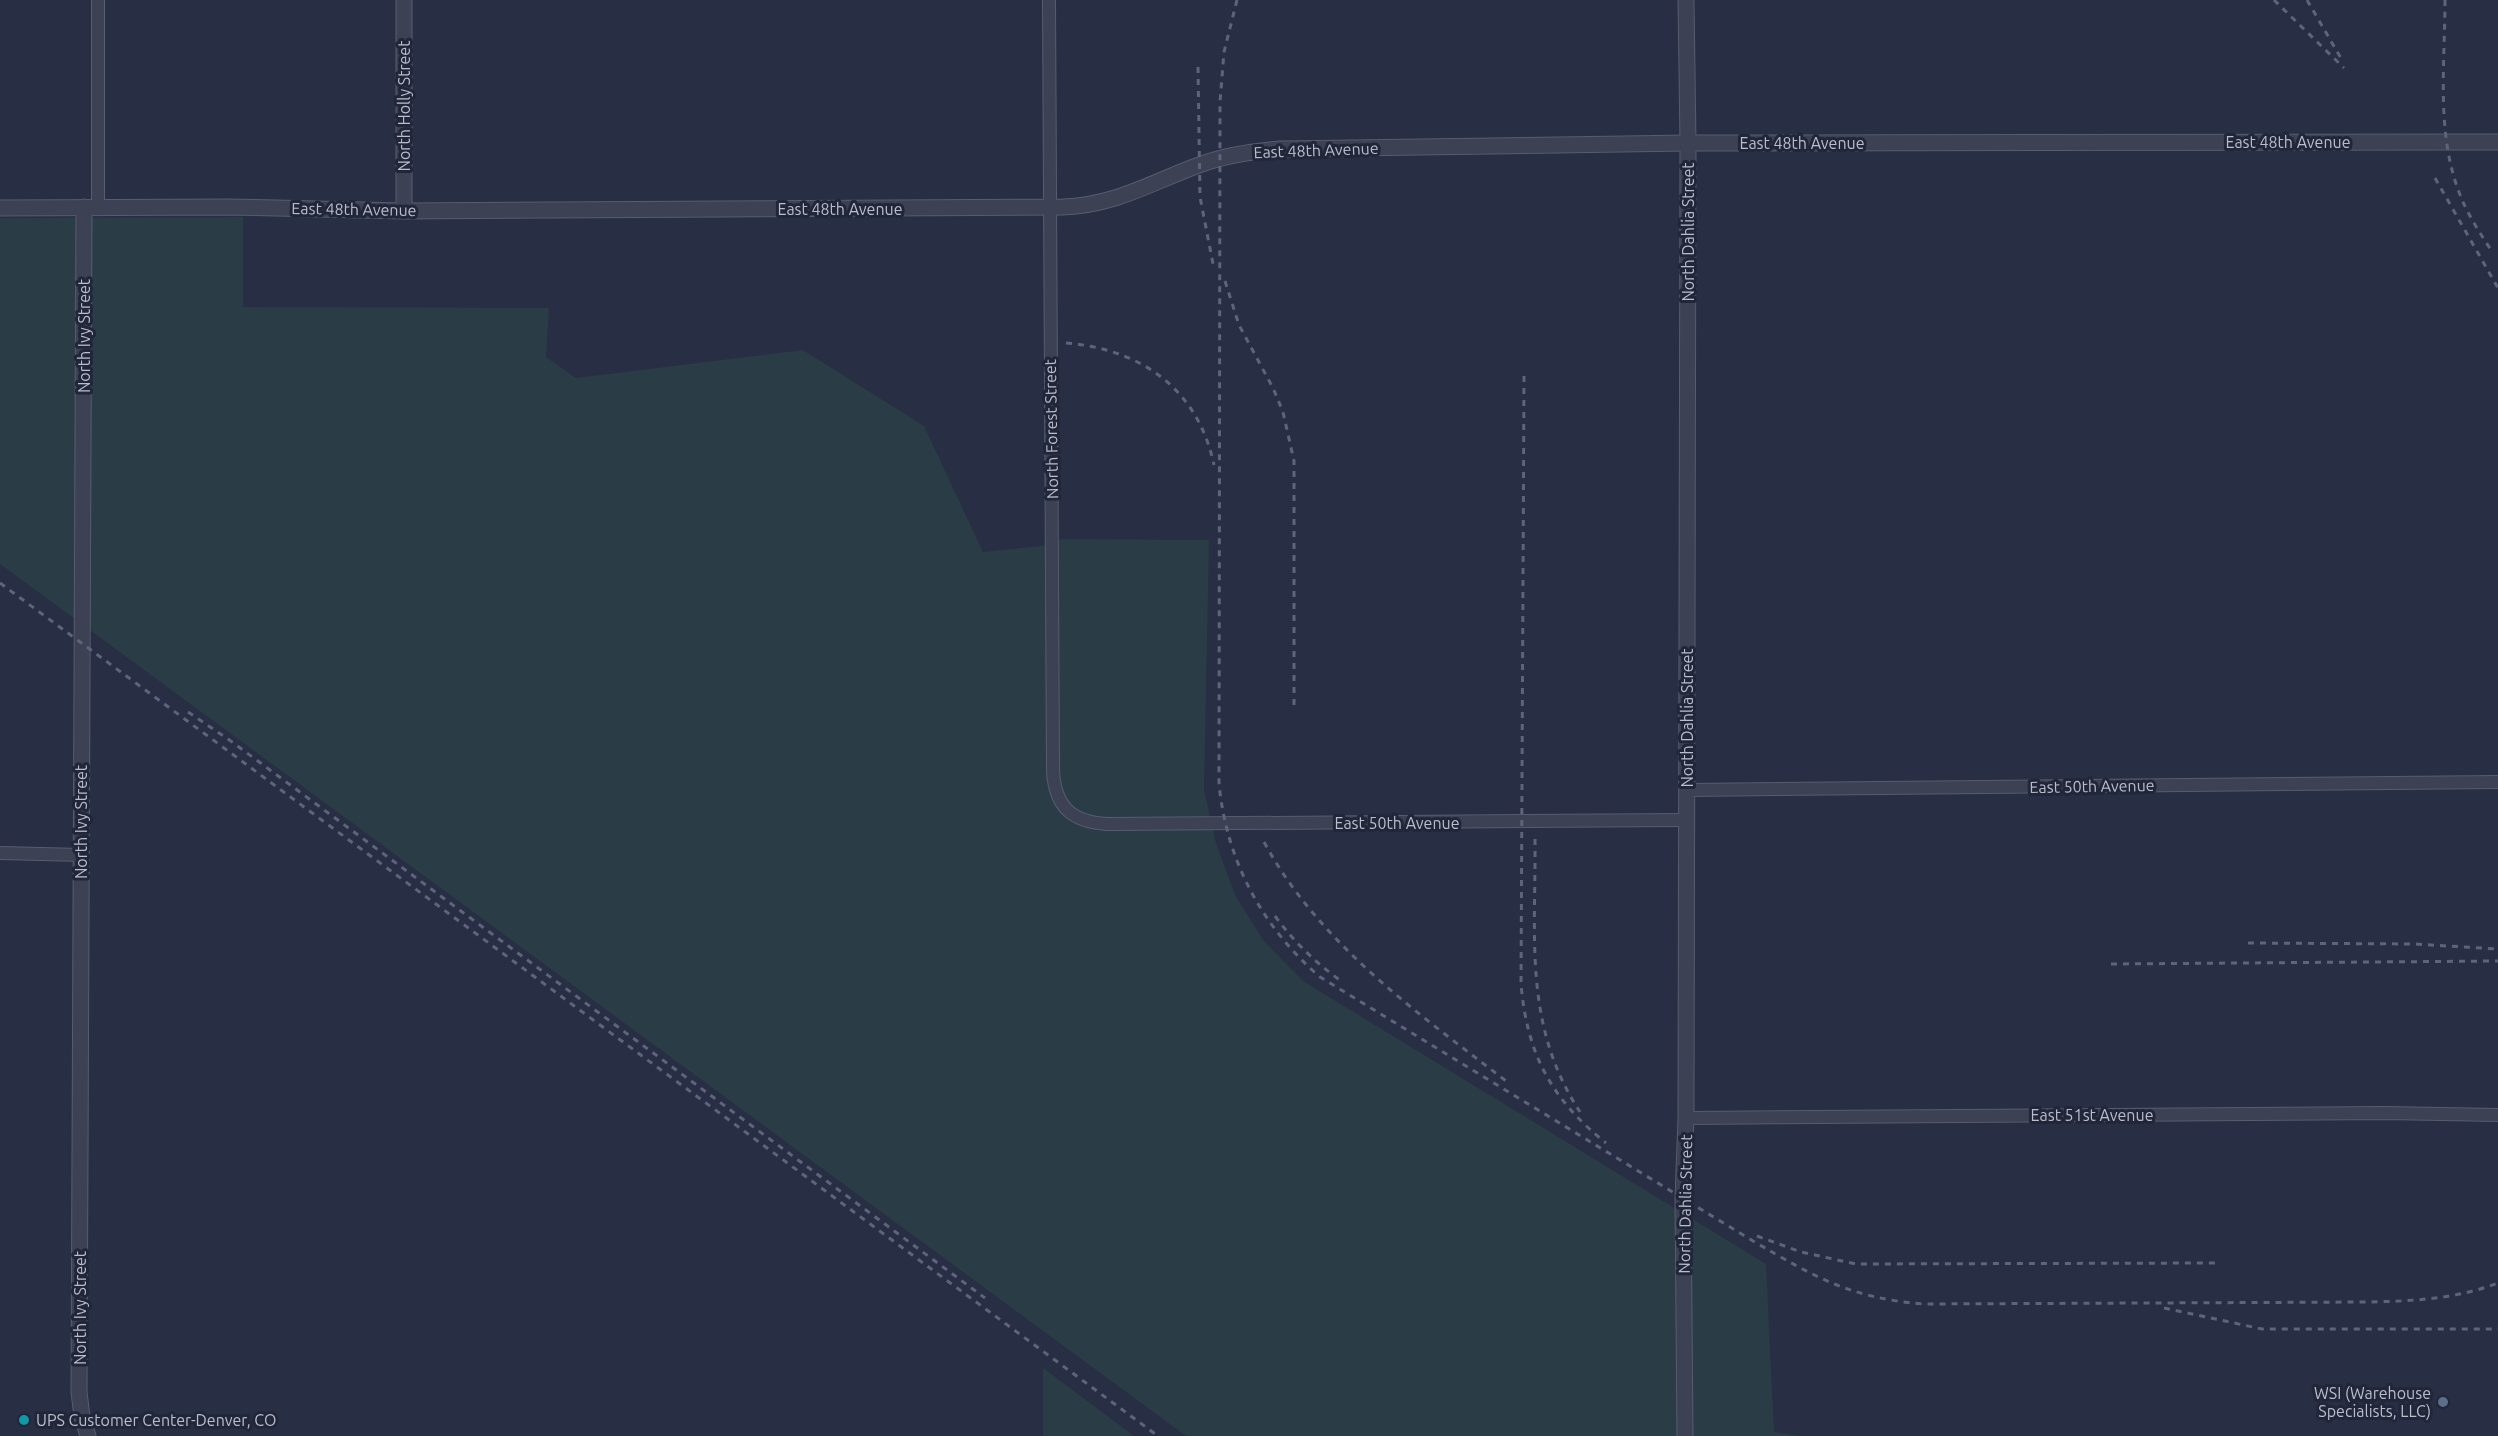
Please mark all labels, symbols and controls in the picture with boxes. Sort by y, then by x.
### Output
street label: North Holly Street [395,40,413,171]
street label: East 48th Avenue [2225,133,2351,151]
street label: East 48th Avenue [1739,134,1865,152]
street label: East 48th Avenue [1253,139,1379,161]
street label: North Dahlia Street [1679,162,1697,302]
street label: East 48th Avenue [291,199,417,219]
street label: East 48th Avenue [777,200,903,218]
street label: North Ivy Street [75,278,93,393]
street label: North Forest Street [1041,358,1061,499]
street label: North Dahlia Street [1678,648,1696,788]
street label: North Ivy Street [72,764,90,879]
street label: East 50th Avenue [2029,776,2155,796]
street label: East 50th Avenue [1334,814,1460,832]
street label: East 51st Avenue [2031,1106,2153,1124]
street label: North Dahlia Street [1675,1134,1695,1274]
street label: North Ivy Street [71,1250,89,1365]
place label: WSI (Warehouse Specialists, LLC) [2314,1384,2431,1421]
marker: WSI (Warehouse Specialists, LLC) [2436,1395,2450,1409]
place label: UPS Customer Center-Denver, CO [36,1411,276,1429]
marker: UPS Customer Center-Denver, CO [17,1413,31,1427]

